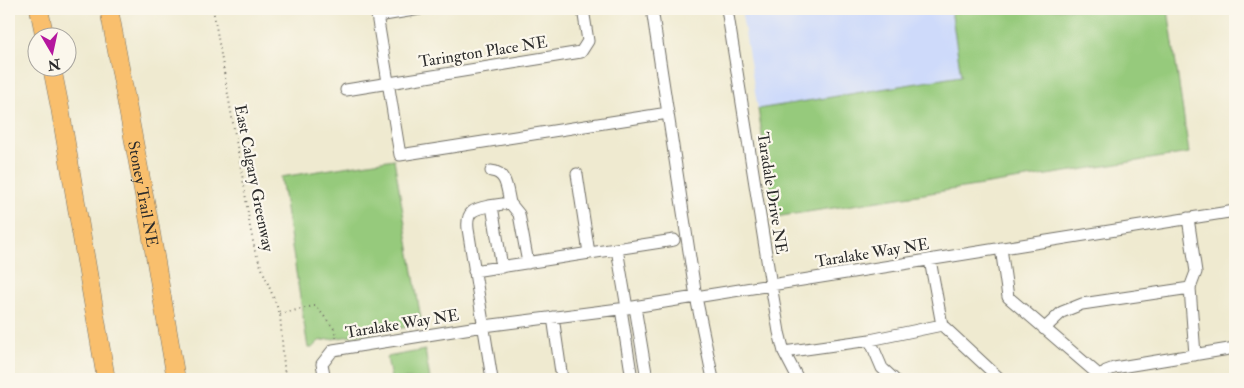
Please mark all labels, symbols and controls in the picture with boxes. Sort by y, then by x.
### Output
north arrow [28,28,78,78]
street label: Tarington Place NE [417,32,549,72]
text: N [46,55,62,74]
street label: East Calgary Greenway [230,103,278,254]
street label: Taradale Drive NE [752,131,792,256]
street label: Stoney Trail NE [123,139,162,248]
street label: Taralake Way NE [814,234,930,272]
street label: Taralake Way NE [344,305,460,343]

